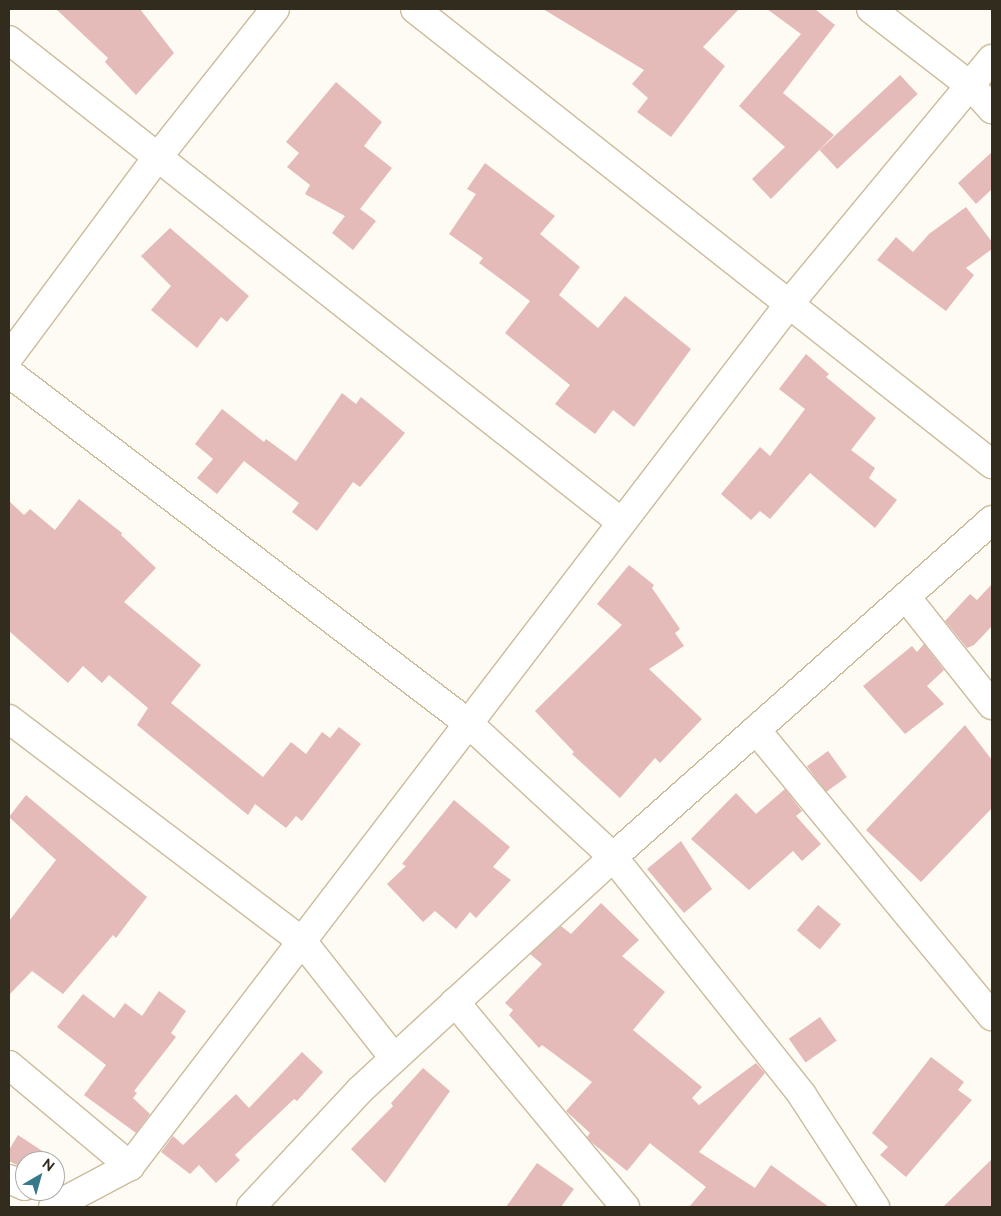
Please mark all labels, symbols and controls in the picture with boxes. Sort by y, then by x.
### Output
north arrow [15,1151,65,1201]
text: N [39,1155,58,1175]

